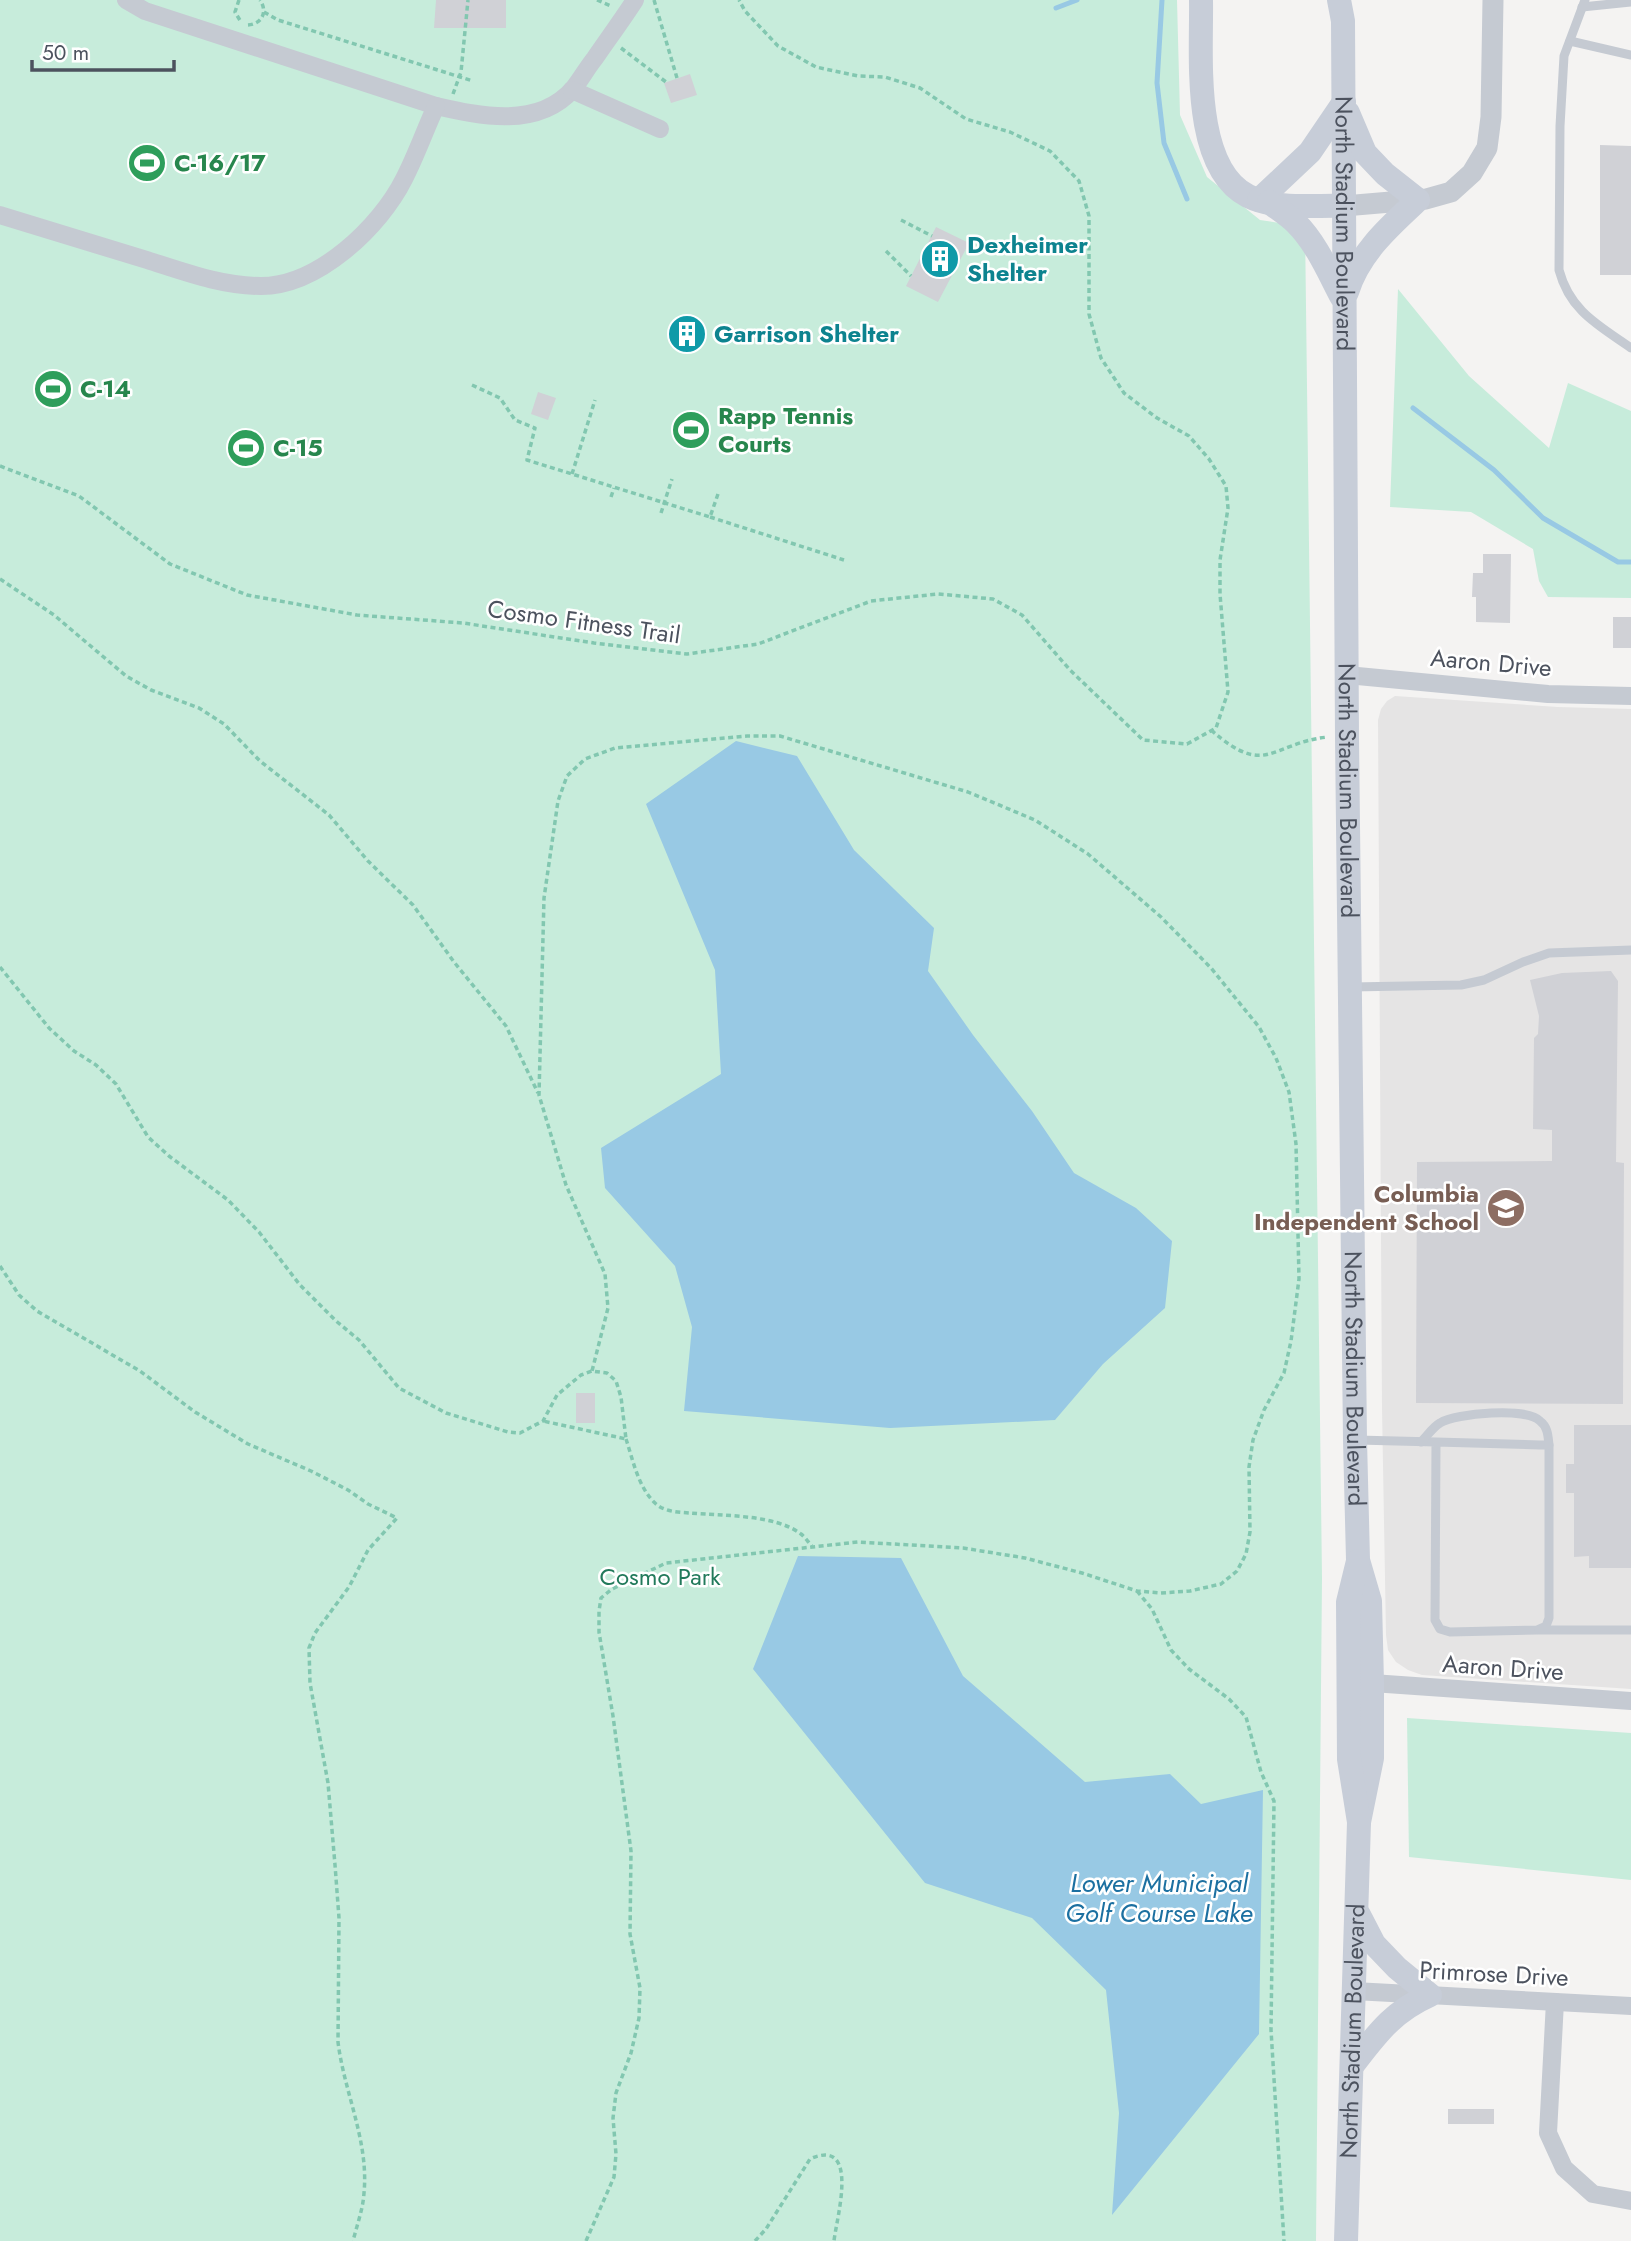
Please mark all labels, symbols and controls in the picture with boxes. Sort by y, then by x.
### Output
scale bar [32,28,173,72]
text: 50 m [42,38,89,68]
street label: North Stadium Boulevard [1326,96,1363,351]
sports icon: C-16/17 [126,142,168,184]
place label: C-16/17 [174,145,266,180]
place label: Dexheimer Shelter [967,227,1088,290]
building icon: Dexheimer Shelter [919,238,961,280]
building icon: Garrison Shelter [666,313,708,355]
place label: Garrison Shelter [714,316,899,351]
sports icon: C-14 [32,368,74,410]
place label: C-14 [80,371,131,406]
place label: Rapp Tennis Courts [718,398,853,461]
sports icon: Rapp Tennis Courts [670,409,712,451]
sports icon: C-15 [225,427,267,469]
place label: C-15 [273,430,323,465]
street label: Cosmo Fitness Trail [485,591,683,652]
street label: Aaron Drive [1429,640,1553,685]
street label: North Stadium Boulevard [1330,663,1367,918]
place label: Columbia Independent School [1254,1176,1479,1239]
school or university icon: Columbia Independent School [1485,1187,1527,1229]
street label: North Stadium Boulevard [1336,1251,1375,1507]
park label: Cosmo Park [599,1559,721,1594]
street label: Aaron Drive [1441,1646,1565,1689]
water label: Lower Municipal Golf Course Lake [1065,1864,1253,1932]
street label: North Stadium Boulevard [1331,1903,1373,2159]
street label: Primrose Drive [1418,1952,1570,1995]

